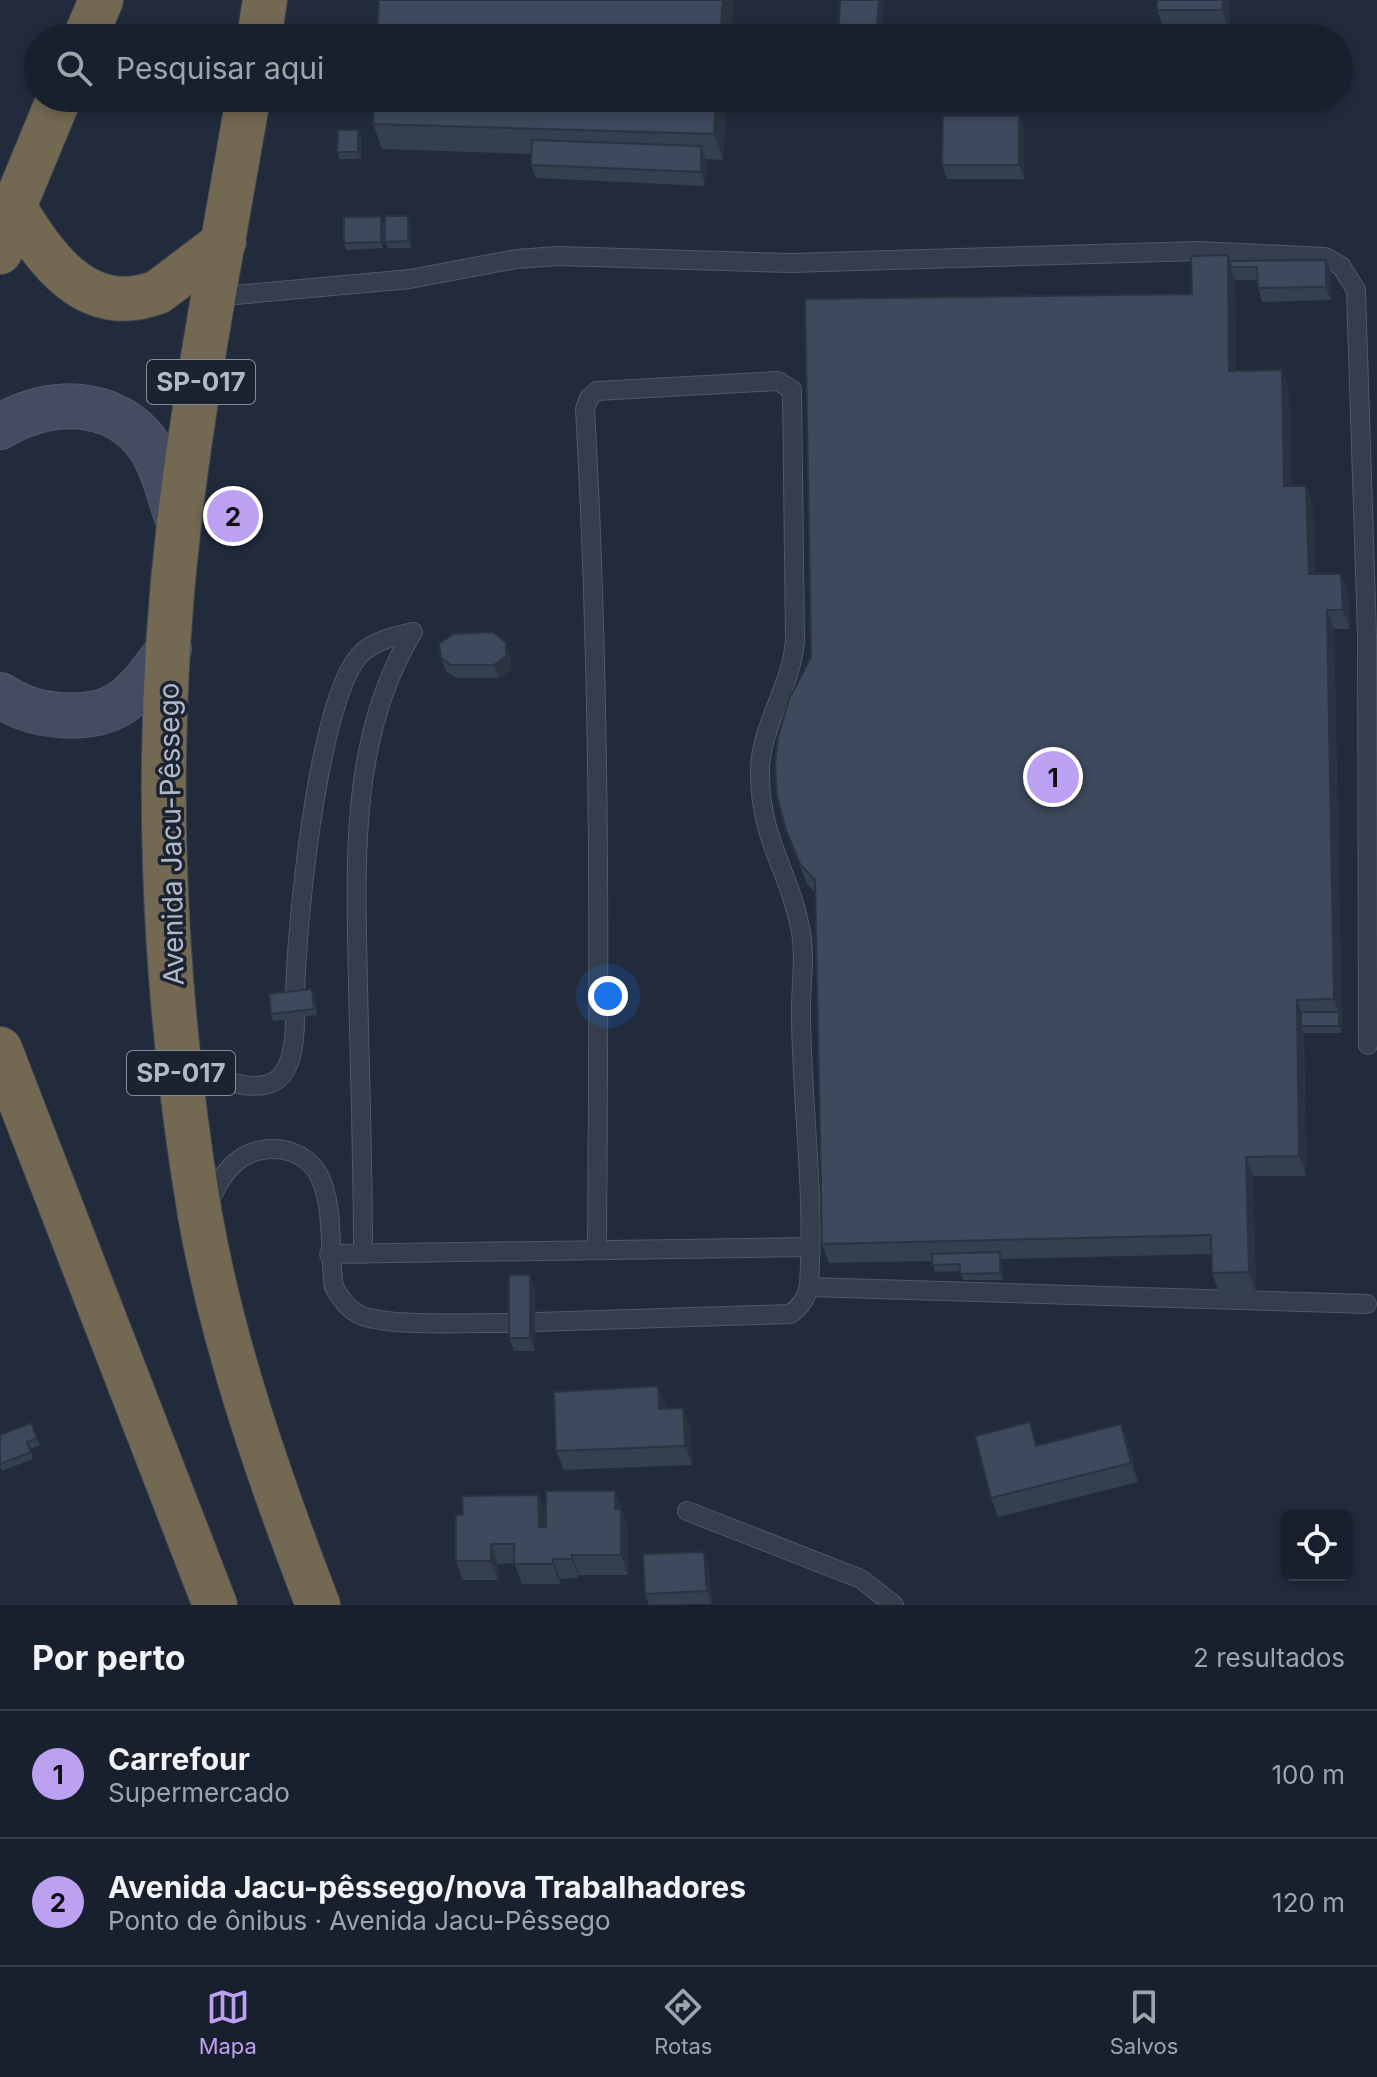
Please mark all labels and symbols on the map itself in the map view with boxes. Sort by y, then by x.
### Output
road number: SP-017 [147,360,255,404]
pin: 2 [207,486,259,546]
street label: Avenida Jacu-Pêssego [151,682,191,986]
pin: 1 [1027,747,1079,807]
your location [588,976,628,1016]
road number: SP-017 [127,1051,235,1095]

